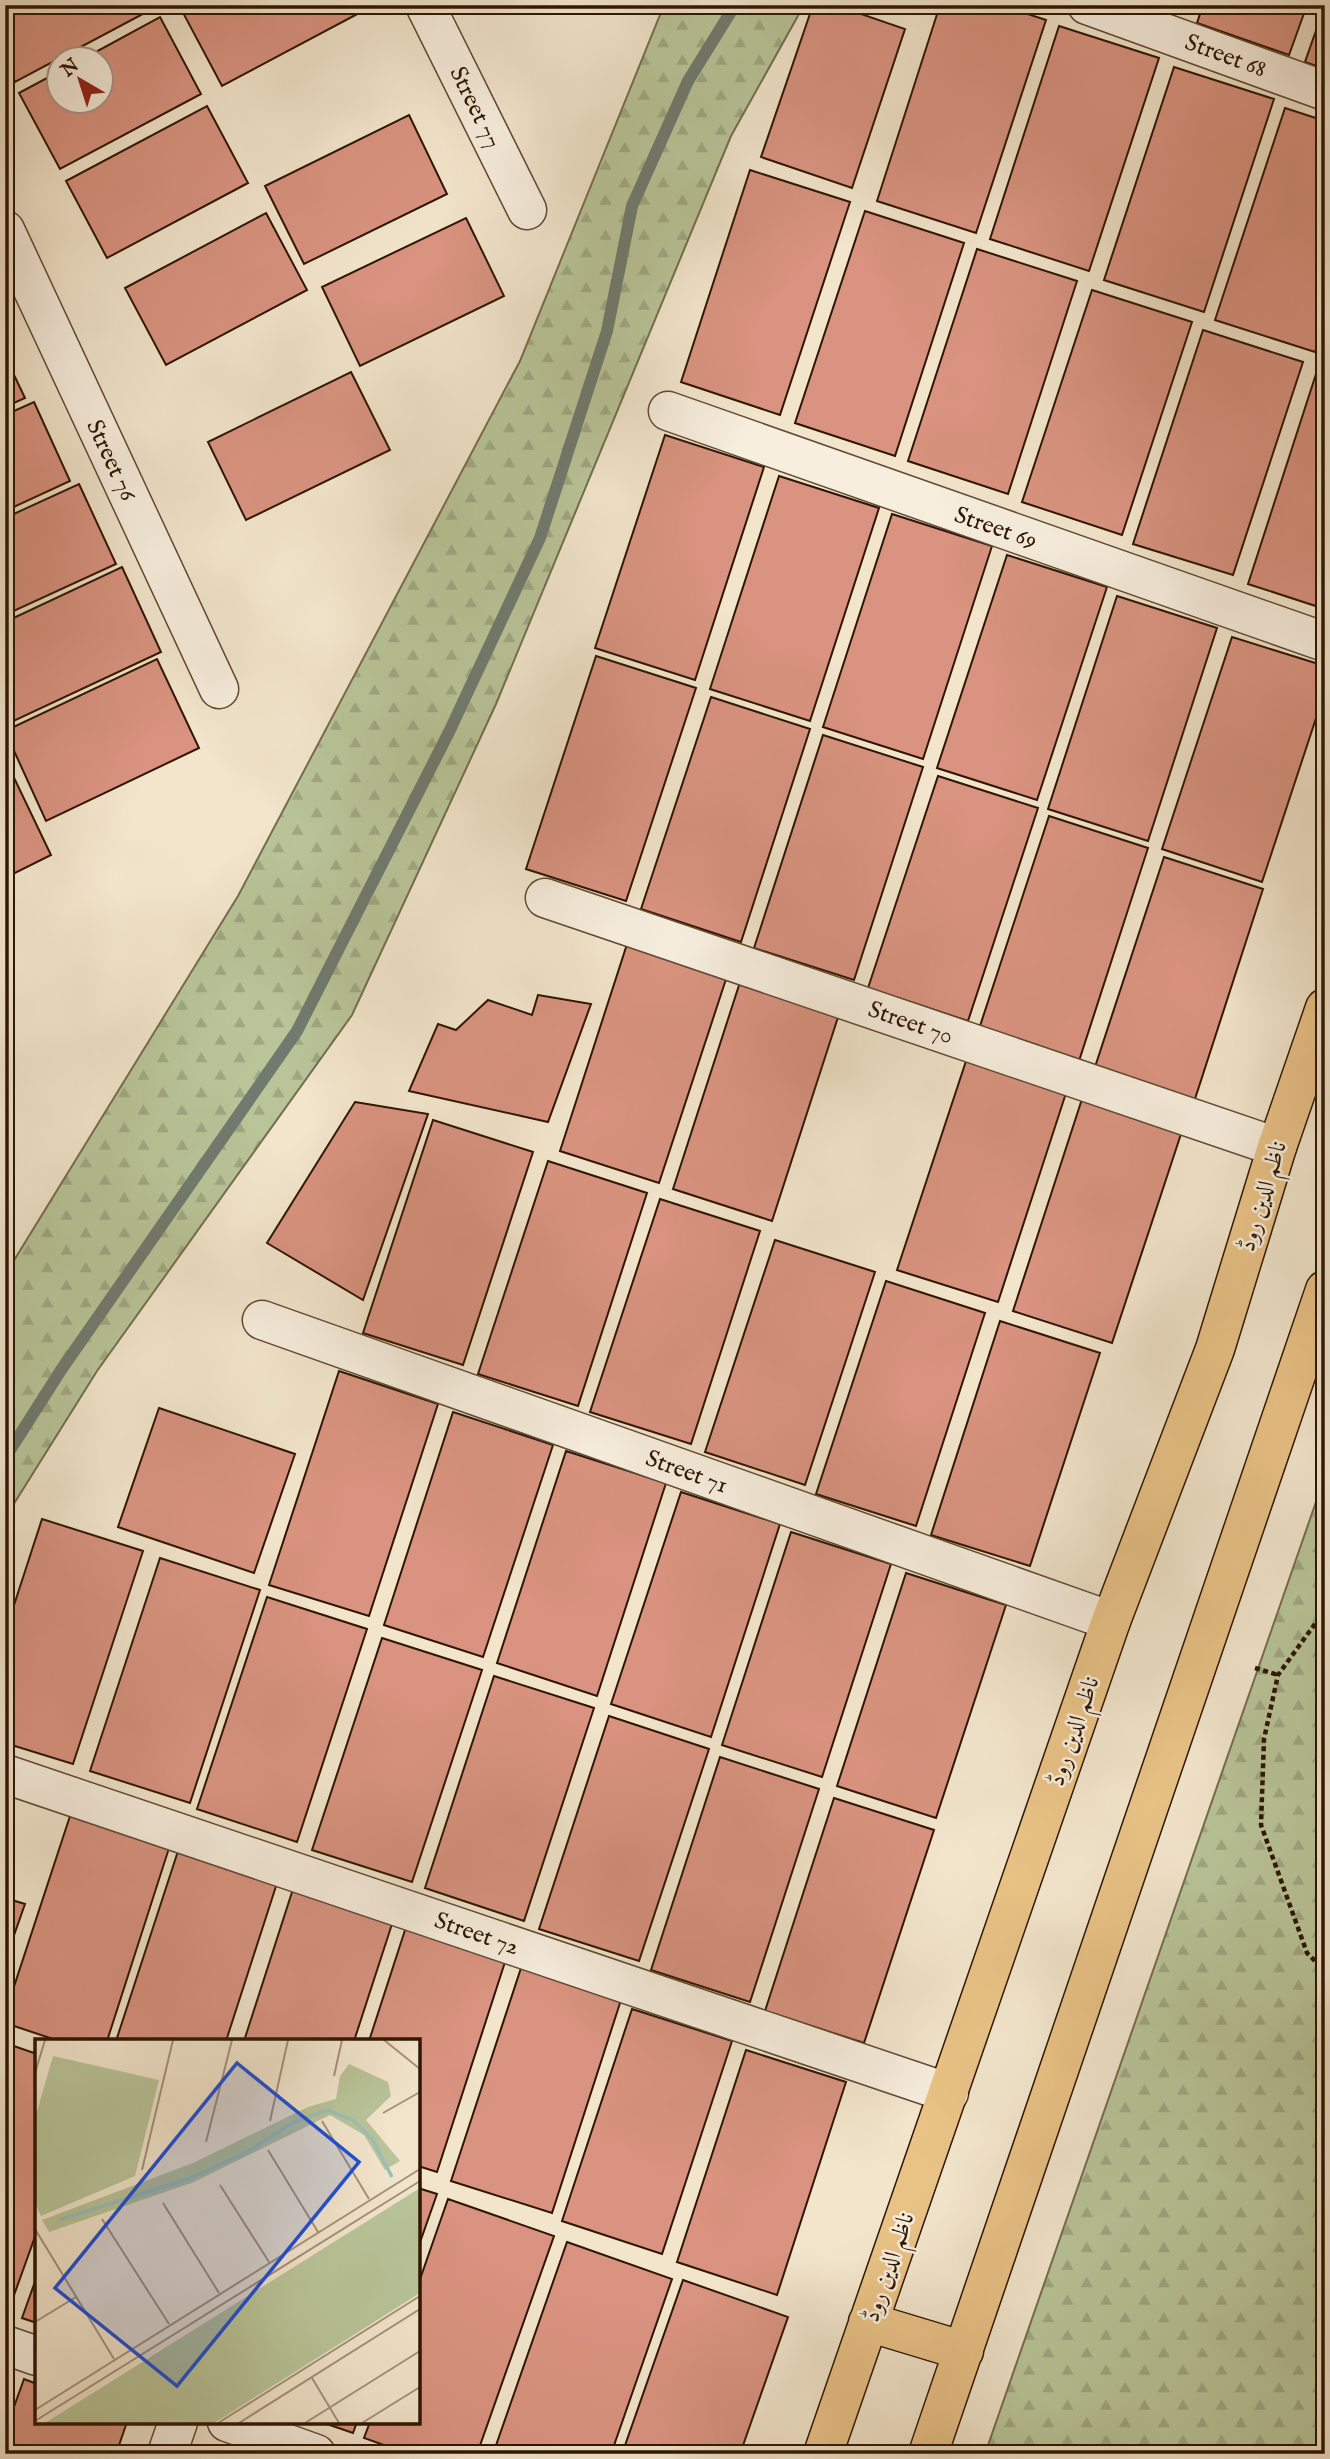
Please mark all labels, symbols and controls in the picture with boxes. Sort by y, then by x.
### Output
street label: Street 68 [1181,27,1270,85]
north arrow [46,46,116,116]
text: N [56,53,85,83]
street label: Street 77 [442,62,508,154]
street label: Street 76 [78,415,143,507]
street label: Street 69 [950,500,1041,557]
street label: Street 70 [864,994,957,1052]
street label: ناظم الدین روڈ [1232,1137,1300,1257]
street label: Street 71 [641,1443,732,1502]
street label: ناظم الدین روڈ [1041,1673,1112,1792]
street label: Street 72 [430,1906,523,1963]
inset map [35,2039,420,2424]
street label: ناظم الدین روڈ [856,2209,927,2328]

